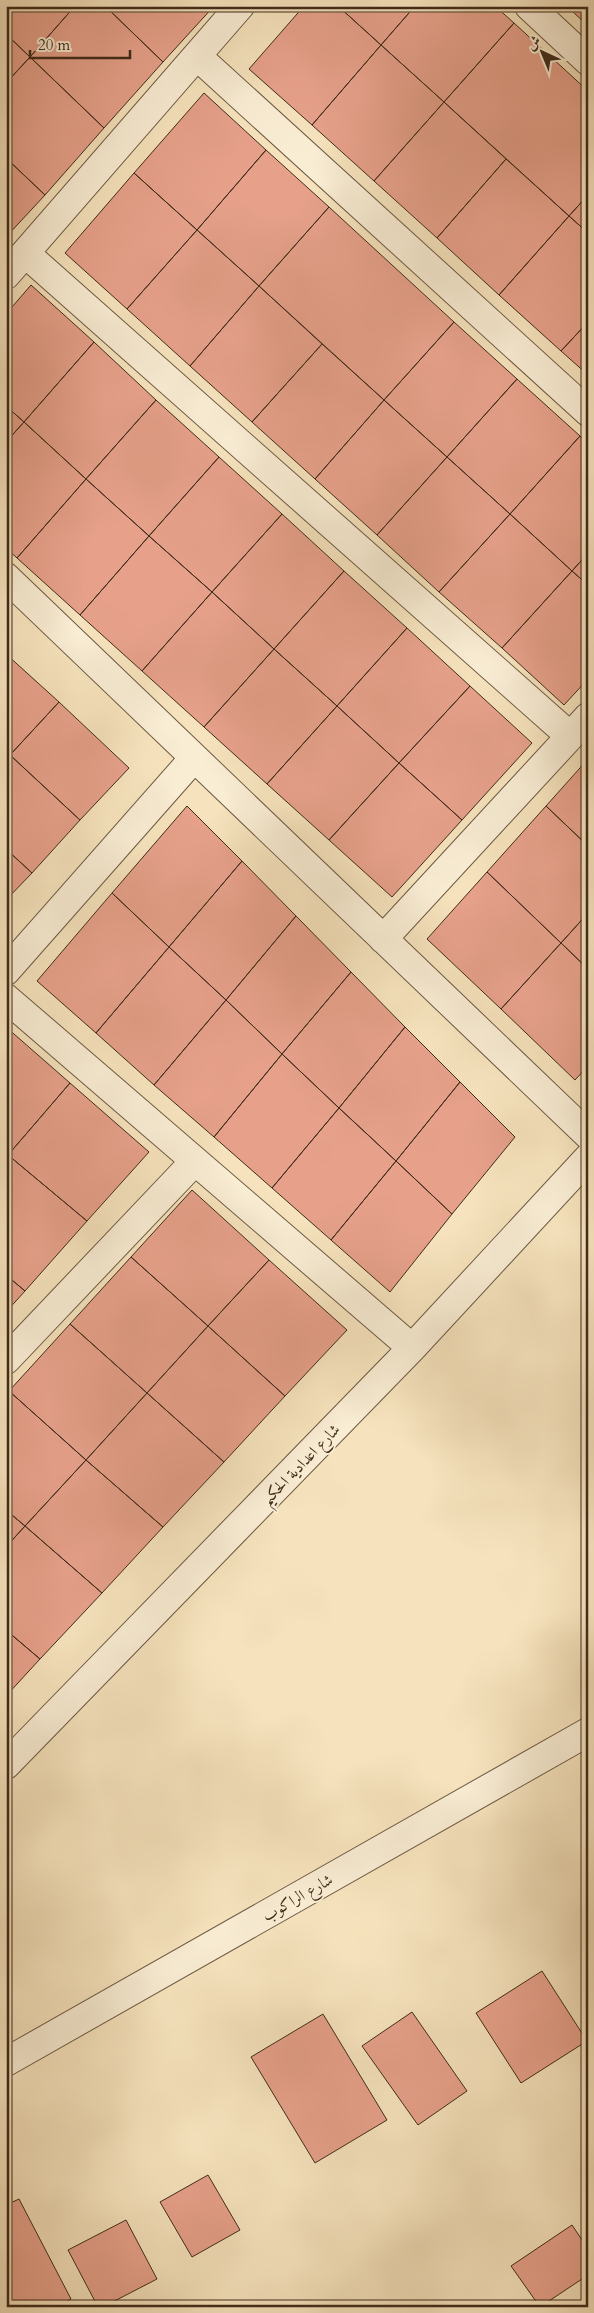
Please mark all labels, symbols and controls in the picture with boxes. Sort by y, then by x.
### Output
scale bar [30,28,130,60]
north arrow [516,28,566,78]
text: ش [522,31,545,55]
text: 20 m [38,35,70,55]
street label: شارع اعدادية الحكيم [256,1419,349,1514]
street label: شارع الراكوب [258,1869,338,1929]

